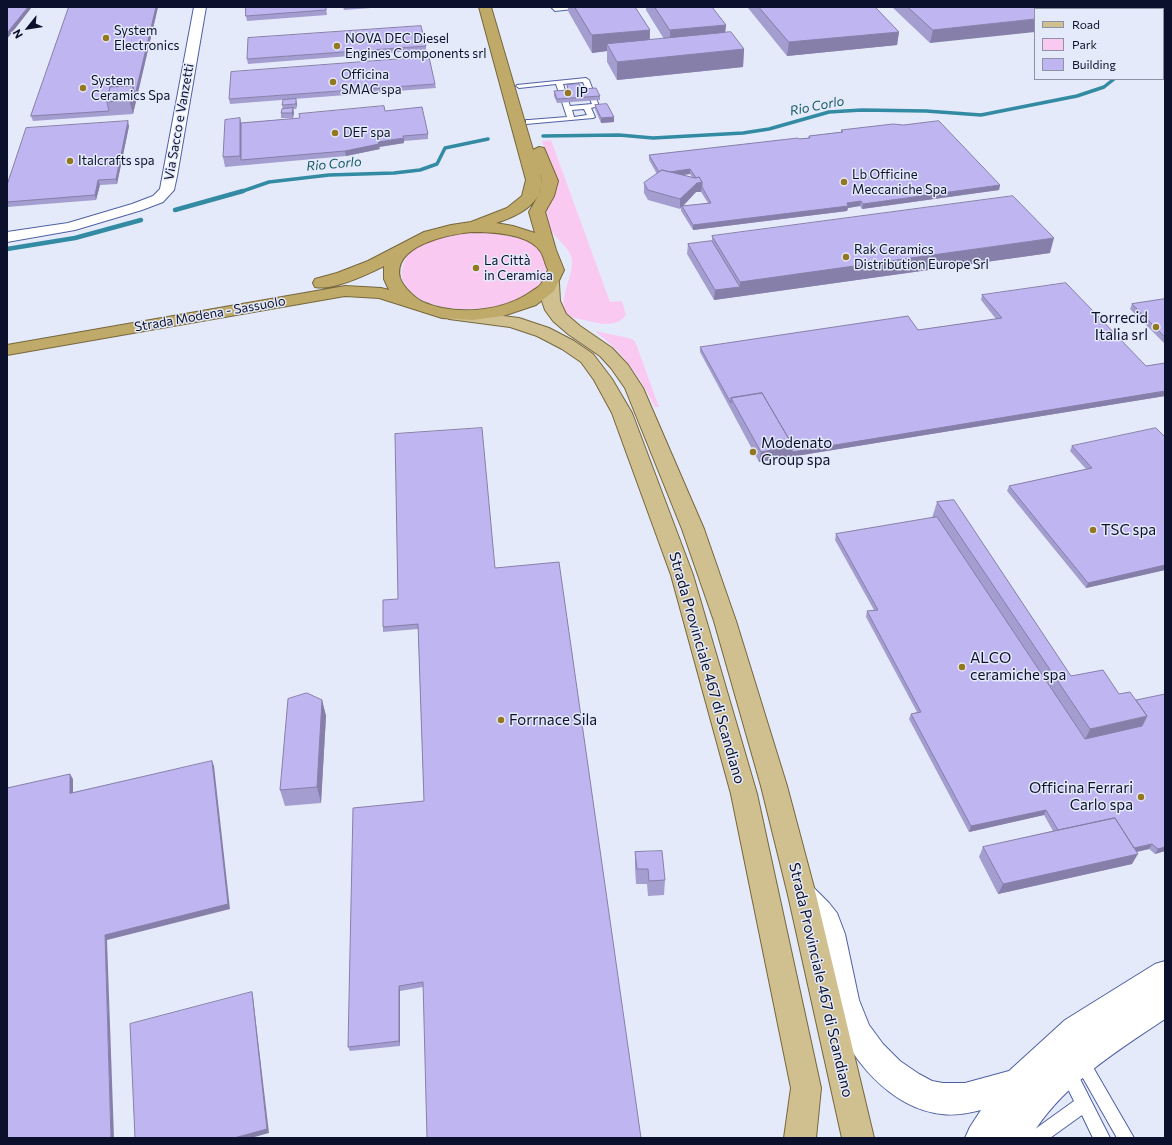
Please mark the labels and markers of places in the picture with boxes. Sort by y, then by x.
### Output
place label: System Electronics [114,23,180,54]
place label: NOVA DEC Diesel Engines Components srl [345,31,487,62]
marker: System Electronics [101,33,111,43]
marker: NOVA DEC Diesel Engines Components srl [332,41,342,51]
place label: Officina SMAC spa [341,67,401,98]
place label: System Ceramics Spa [91,73,170,104]
marker: Officina SMAC spa [328,77,338,87]
marker: System Ceramics Spa [78,83,88,93]
place label: IP [576,85,588,101]
marker: IP [563,88,573,98]
place label: DEF spa [343,125,391,141]
marker: DEF spa [330,128,340,138]
place label: Italcrafts spa [78,153,155,169]
marker: Italcrafts spa [65,156,75,166]
place label: Lb Officine Meccaniche Spa [852,167,947,198]
marker: Lb Officine Meccaniche Spa [839,177,849,187]
place label: Rak Ceramics Distribution Europe Srl [854,242,989,273]
marker: Rak Ceramics Distribution Europe Srl [841,252,851,262]
place label: La Città in Ceramica [484,253,553,284]
marker: La Città in Ceramica [471,263,481,273]
place label: Torrecid Italia srl [1091,309,1148,344]
marker: Torrecid Italia srl [1151,322,1161,332]
place label: Modenato Group spa [761,434,832,469]
marker: Modenato Group spa [748,447,758,457]
place label: TSC spa [1101,521,1156,539]
marker: TSC spa [1088,525,1098,535]
place label: ALCO ceramiche spa [970,649,1066,684]
marker: ALCO ceramiche spa [957,662,967,672]
place label: Forrnace Sila [509,711,597,729]
marker: Forrnace Sila [496,715,506,725]
place label: Officina Ferrari Carlo spa [1029,779,1133,814]
marker: Officina Ferrari Carlo spa [1136,792,1146,802]

